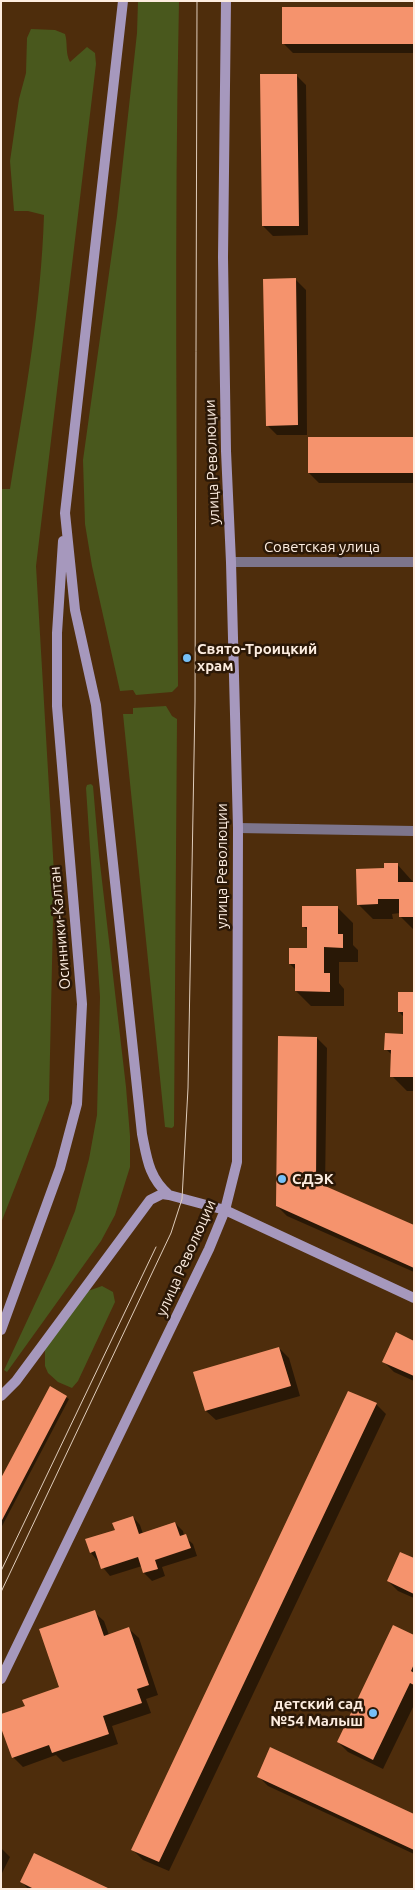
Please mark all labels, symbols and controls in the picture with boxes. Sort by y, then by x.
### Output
street label: улица Революции [201,399,223,525]
street label: Советская улица [264,538,380,556]
place label: Свято-Троицкий храм [197,640,317,675]
marker: Свято-Троицкий храм [181,652,193,664]
street label: улица Революции [213,803,231,929]
street label: Осинники-Калтан [46,866,74,990]
place label: СДЭК [292,1170,334,1188]
marker: СДЭК [276,1173,288,1185]
street label: улица Революции [152,1197,220,1319]
place label: детский сад №54 Малыш [270,1695,363,1730]
marker: детский сад №54 Малыш [367,1707,379,1719]

